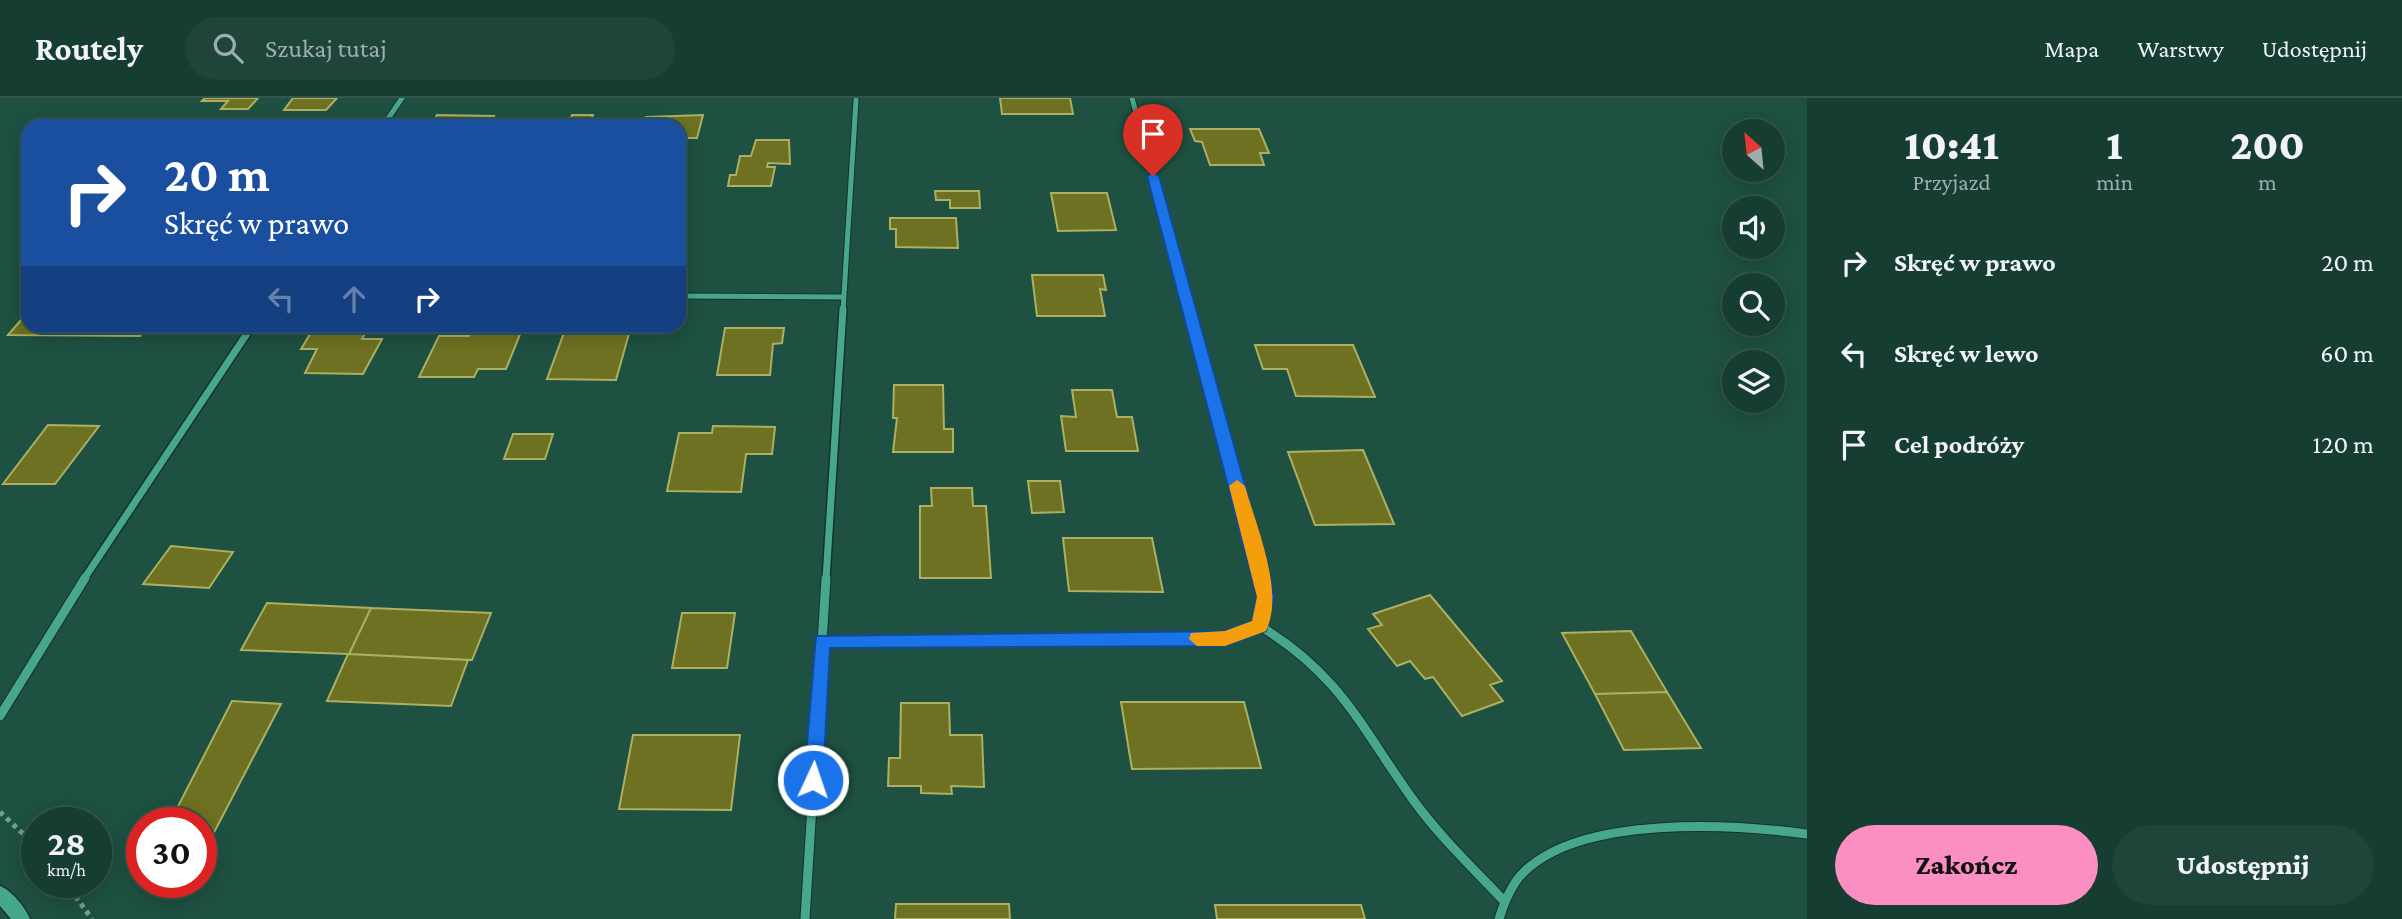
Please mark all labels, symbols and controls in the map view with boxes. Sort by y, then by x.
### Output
search box [185,17,675,80]
icon: search [209,29,247,67]
text: Routely [35,30,143,67]
text: Szukaj tutaj [265,34,387,63]
text: Mapa [2044,35,2099,62]
text: Warstwy [2137,35,2224,62]
text: Udostępnij [2262,35,2367,62]
pin [1123,104,1183,176]
icon: arrive [1134,115,1172,153]
north arrow [1722,119,1785,182]
map controls [1722,119,1785,413]
text: 10:41 [1904,121,1999,168]
text: 1 [2106,121,2123,168]
text: 200 [2230,121,2305,168]
icon: right [49,147,140,238]
text: 20 m [164,147,270,202]
text: Przyjazd [1913,169,1991,195]
text: min [2096,169,2133,195]
text: m [2258,169,2277,195]
button: sound [1722,196,1785,259]
text: Skręć w prawo [164,205,349,241]
icon: right [1835,244,1873,282]
text: Skręć w prawo [1894,248,2056,277]
text: 20 m [2321,248,2374,277]
button: search [1722,273,1785,336]
icon: left [262,280,300,318]
icon: ahead [335,280,373,318]
icon: right [408,280,446,318]
icon: left [1835,335,1873,373]
text: Skręć w lewo [1894,339,2039,368]
text: 60 m [2320,339,2374,368]
button: layers [1722,350,1785,413]
icon: arrive [1835,426,1873,464]
text: Cel podróży [1894,430,2024,459]
text: 120 m [2313,430,2374,459]
position arrow [776,743,850,817]
speed limit sign: 30 [126,807,217,898]
text: 28 [47,824,86,863]
button: Zakończ [1835,825,2098,905]
button: Udostępnij [2112,825,2374,905]
text: km/h [47,860,86,880]

